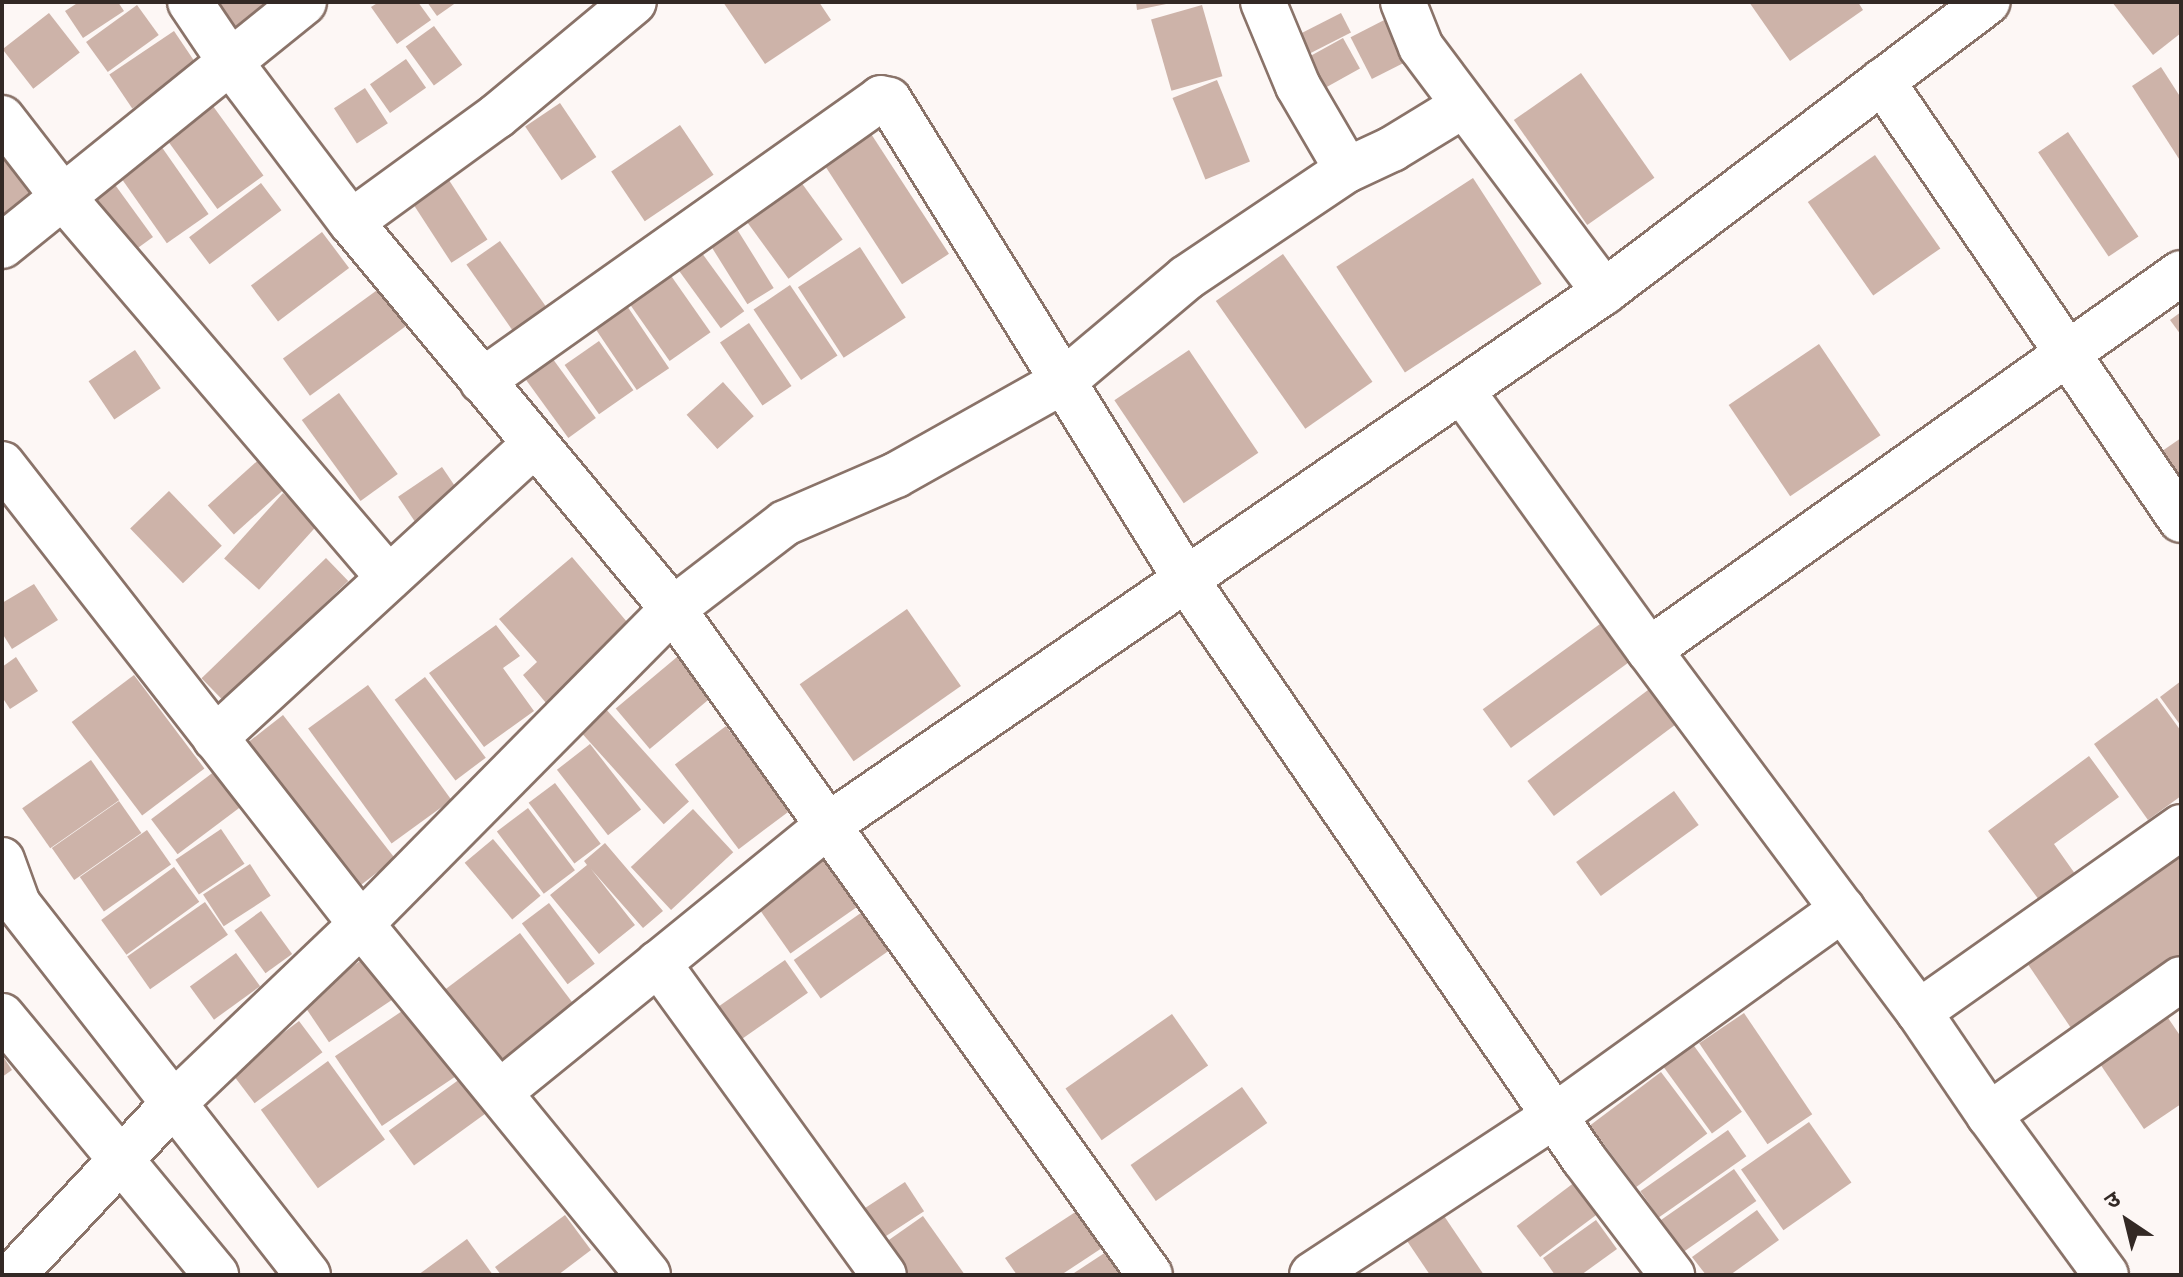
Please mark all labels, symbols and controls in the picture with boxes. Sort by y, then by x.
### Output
north arrow [2087,1181,2167,1261]
text: उ [2100,1186,2126,1216]

